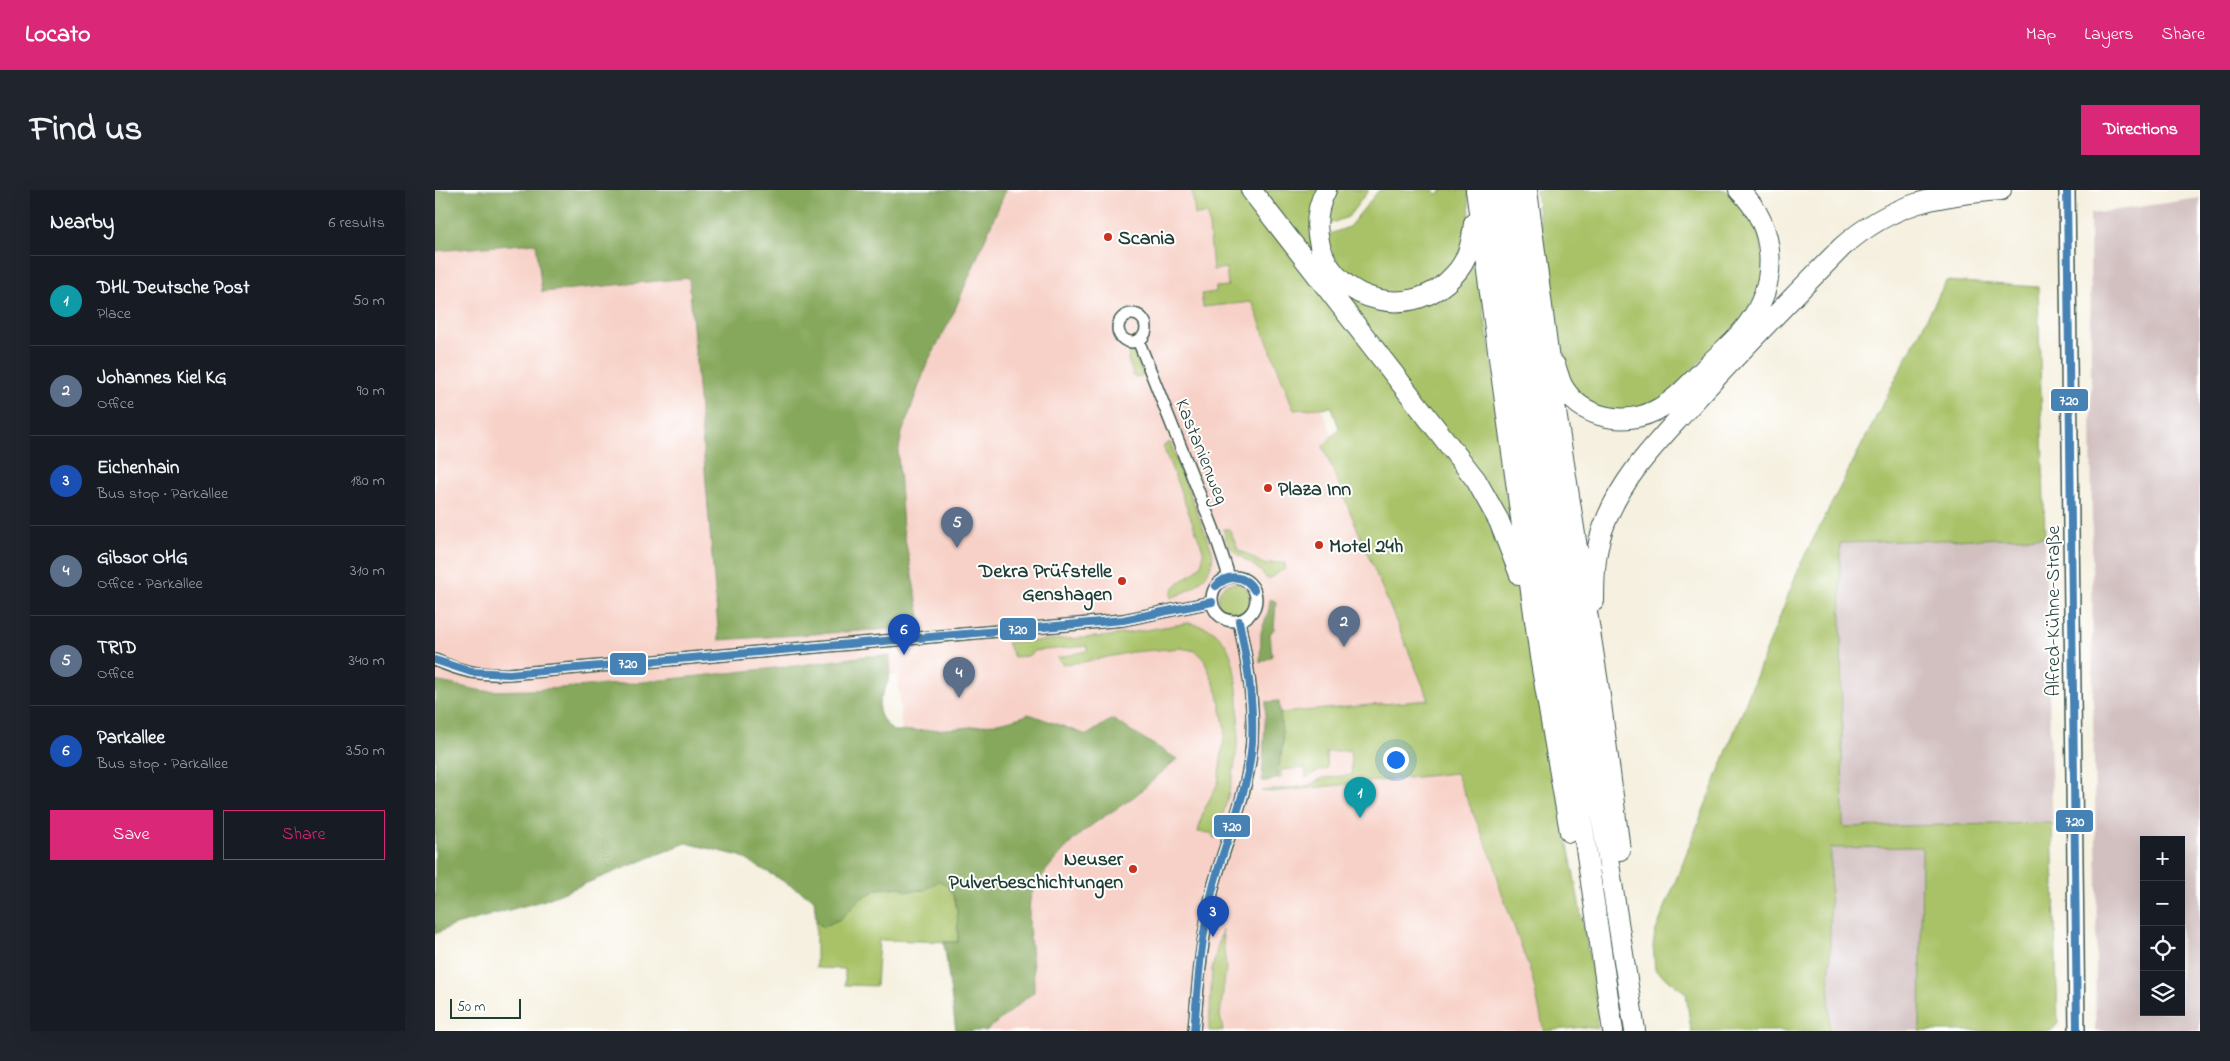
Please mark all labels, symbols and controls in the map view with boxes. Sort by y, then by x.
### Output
text: Locato [25,18,91,53]
text: Map [2026,22,2056,48]
text: Layers [2084,22,2134,48]
text: Share [2162,22,2205,48]
text: Find us [30,105,142,156]
button: Directions [2081,105,2200,155]
text: Nearby [50,208,114,238]
text: 6 results [328,211,385,235]
place label: Scania [1118,225,1175,254]
marker: Scania [1102,231,1114,243]
text: DHL Deutsche Post [97,275,250,302]
text: 1 [63,289,69,313]
text: 50 m [353,289,385,313]
text: Place [97,302,131,326]
text: Johannes Kiel KG [97,365,227,392]
text: 2 [62,379,70,403]
text: 90 m [357,379,385,403]
line badge: 720 [2050,388,2089,412]
text: 720 [2060,391,2078,412]
text: Office [97,392,134,416]
street label: Kastanienweg [1165,395,1235,509]
text: Eichenhain [97,455,179,482]
text: 3 [63,469,69,493]
text: 180 m [351,469,385,493]
place label: Plaza Inn [1278,476,1351,505]
text: Bus stop · Parkallee [97,482,228,506]
marker: Plaza Inn [1262,482,1274,494]
pin: 5 [941,507,973,548]
street label: Alfred-Kühne-Straße [2040,525,2069,697]
place label: Motel 24h [1329,533,1403,562]
marker: Motel 24h [1313,539,1325,551]
text: Gibsor OHG [97,545,188,572]
place label: Dekra Prüfstelle Genshagen [978,558,1113,611]
text: 4 [63,559,69,583]
text: 310 m [350,559,385,583]
text: Office · Parkallee [97,572,203,596]
marker: Dekra Prüfstelle Genshagen [1116,575,1128,587]
pin: 2 [1328,606,1360,647]
pin: 6 [888,614,920,655]
line badge: 720 [999,617,1037,641]
text: 720 [1009,620,1027,641]
text: TRID [97,635,137,662]
text: 5 [61,649,71,673]
text: 340 m [348,649,385,673]
line badge: 720 [609,652,647,676]
text: 720 [619,654,637,675]
pin: 4 [943,657,975,698]
text: Office [97,662,134,686]
text: Parkallee [97,725,165,752]
text: 6 [62,739,70,763]
text: 350 m [346,739,385,763]
your location [1383,747,1409,773]
text: Bus stop · Parkallee [97,752,228,776]
pin: 1 [1344,777,1376,818]
line badge: 720 [2055,809,2094,833]
button: Save [50,810,213,860]
button: Share [223,810,385,860]
text: 720 [2066,812,2084,833]
line badge: 720 [1213,814,1251,838]
text: 720 [1223,817,1241,838]
map controls [2140,836,2185,1016]
button: + [2140,836,2185,881]
place label: Neuser Pulverbeschichtungen [949,846,1124,899]
marker: Neuser Pulverbeschichtungen [1127,863,1139,875]
button: − [2140,881,2185,926]
pin: 3 [1197,896,1229,937]
button: locate [2140,926,2185,971]
button: layers [2140,971,2185,1016]
scale bar [450,996,521,1019]
text: 50 m [457,997,485,1018]

